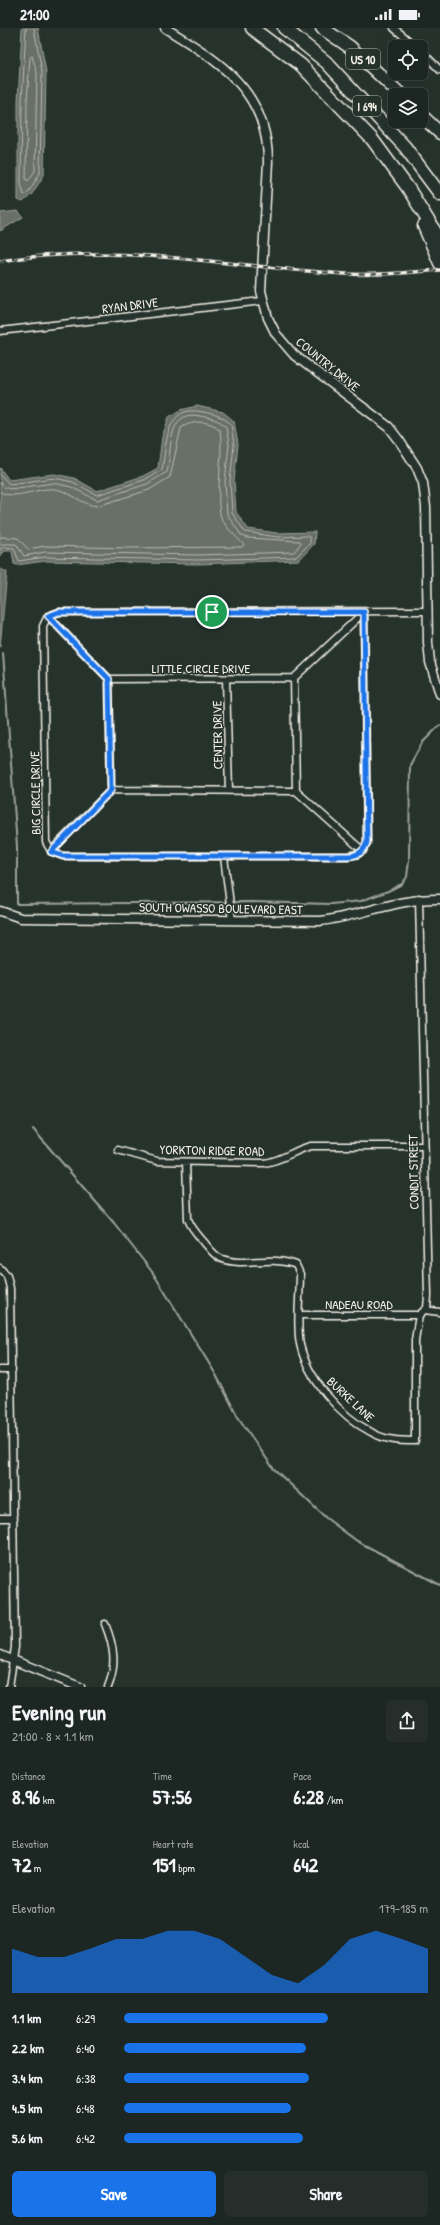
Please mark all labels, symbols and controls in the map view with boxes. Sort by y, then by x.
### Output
text: 21:00 [20,4,49,25]
map controls [388,40,428,128]
button: locate [388,40,428,80]
road number: US 10 [346,49,380,69]
button: layers [388,88,428,128]
road number: I 694 [353,96,381,116]
street label: RYAN DRIVE [101,293,159,317]
street label: COUNTRY DRIVE [292,333,364,395]
pin [195,595,229,629]
icon: arrive [201,601,223,623]
street label: LITTLE CIRCLE DRIVE [152,659,251,677]
street label: CENTER DRIVE [207,700,227,770]
street label: BIG CIRCLE DRIVE [25,751,45,835]
street label: SOUTH OWASSO BOULEVARD EAST [139,898,304,918]
street label: CONDIT STREET [403,1133,423,1210]
street label: YORKTON RIDGE ROAD [160,1140,265,1160]
street label: NADEAU ROAD [325,1295,393,1313]
street label: BURKE LANE [323,1372,379,1426]
text: Evening run [12,1697,106,1727]
button: share [386,1700,428,1742]
text: 21:00 · 8 × 1.1 km [12,1727,93,1745]
text: Distance [12,1769,46,1783]
text: Time [153,1769,172,1783]
text: Pace [293,1769,312,1783]
text: 8.96 [12,1783,40,1810]
text: 57:56 [153,1783,192,1810]
text: 6:28 [293,1783,324,1810]
text: km [40,1793,55,1807]
text: /km [324,1793,343,1807]
text: Elevation [12,1837,49,1851]
text: Heart rate [153,1837,194,1851]
text: kcal [293,1837,309,1851]
text: 72 [12,1851,31,1878]
text: 151 [153,1851,176,1878]
text: 642 [293,1851,318,1878]
text: m [31,1861,41,1875]
text: bpm [176,1861,195,1875]
text: Elevation [12,1899,55,1917]
text: 179–185 m [379,1899,428,1917]
text: 1.1 km [12,2009,41,2027]
text: 6:29 [76,2009,95,2027]
text: 2.2 km [12,2039,44,2057]
text: 6:40 [76,2039,95,2057]
text: 3.4 km [12,2069,43,2087]
text: 6:38 [76,2069,96,2087]
text: 4.5 km [12,2099,42,2117]
text: 6:48 [76,2099,95,2117]
text: 5.6 km [12,2129,43,2147]
text: 6:42 [76,2129,95,2147]
button: Save [12,2171,216,2217]
button: Share [224,2171,428,2217]

